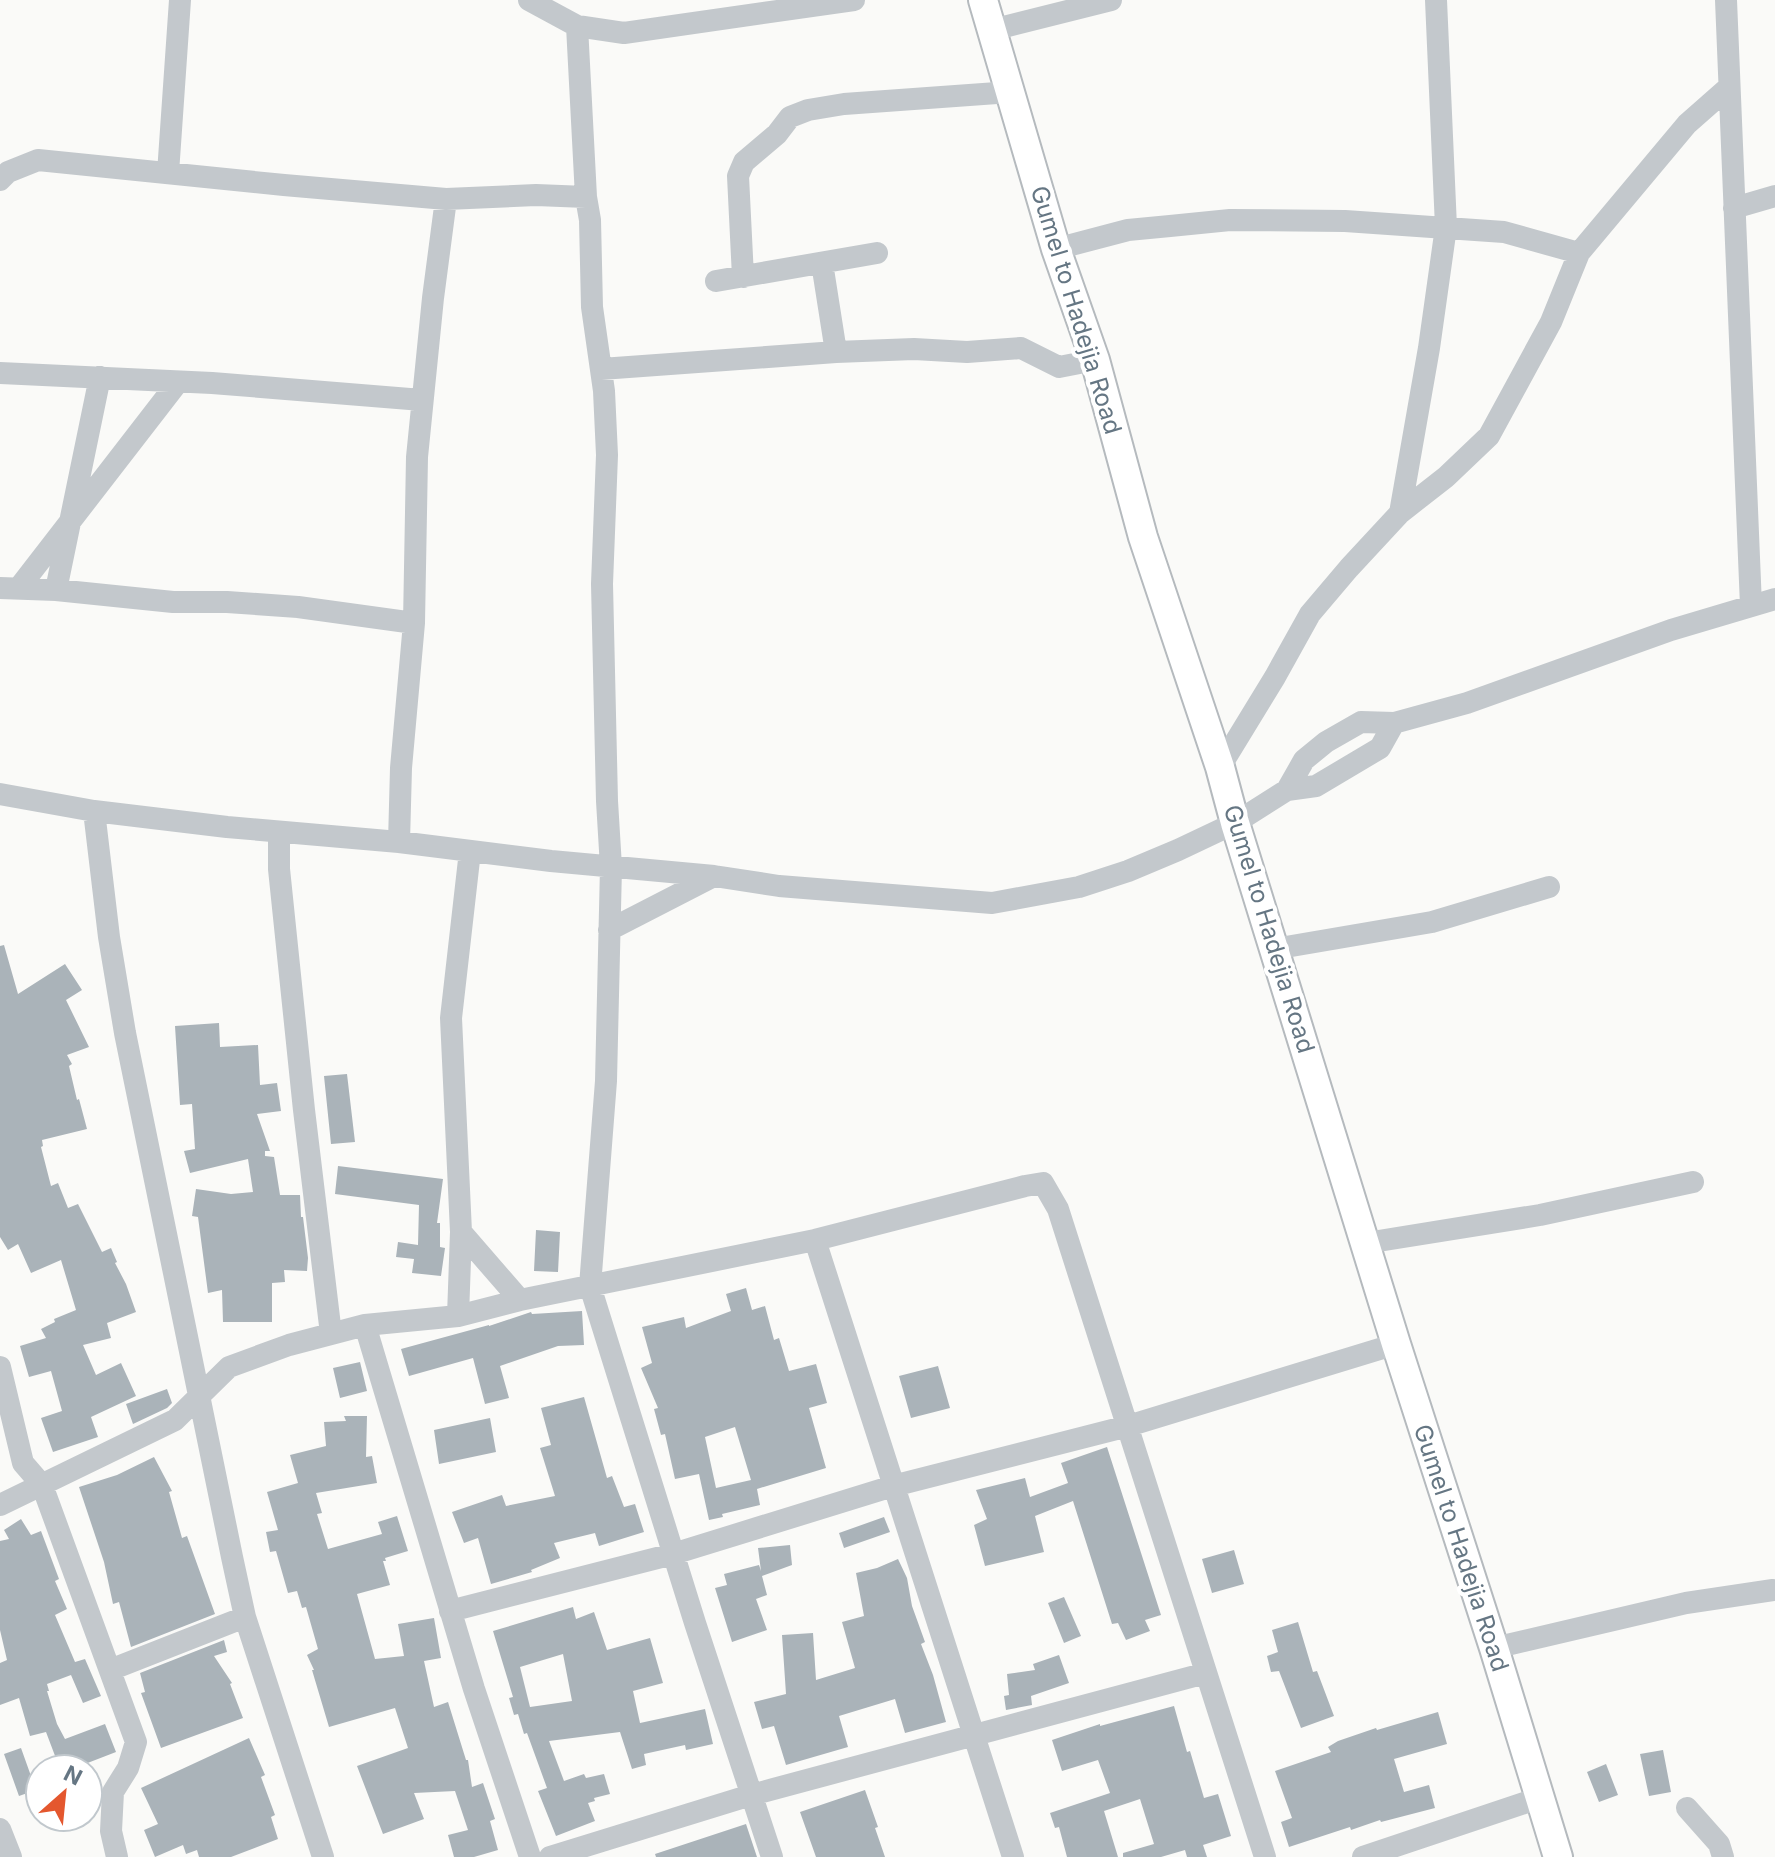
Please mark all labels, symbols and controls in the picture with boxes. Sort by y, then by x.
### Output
street label: Gumel to Hadejia Road [1025,182,1128,438]
street label: Gumel to Hadejia Road [1218,801,1321,1057]
street label: Gumel to Hadejia Road [1408,1421,1515,1675]
north arrow [24,1753,104,1833]
text: N [60,1760,86,1791]

